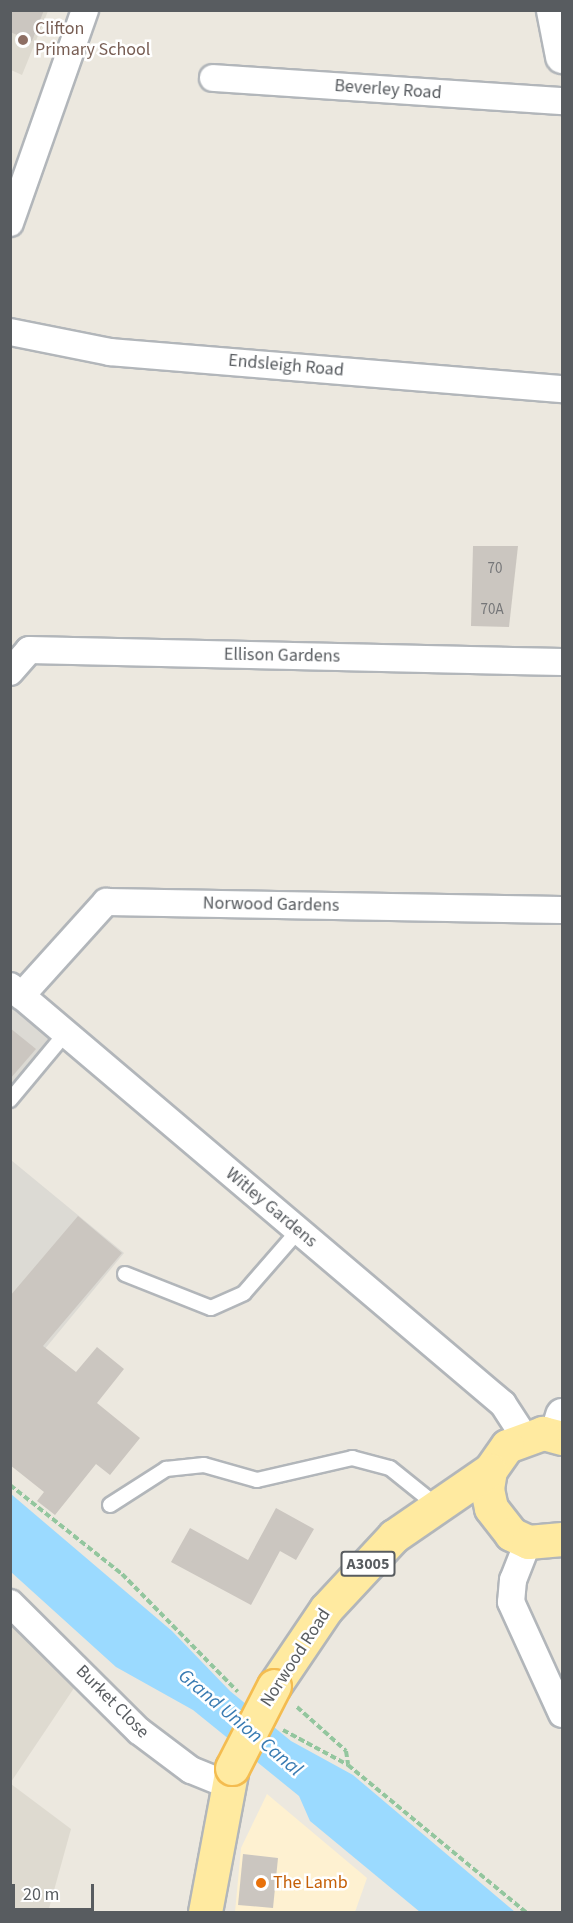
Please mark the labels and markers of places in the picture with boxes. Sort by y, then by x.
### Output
place label: Clifton Primary School [35,19,150,62]
marker: Clifton Primary School [16,33,30,47]
place label: The Lamb [273,1872,348,1894]
marker: The Lamb [254,1876,268,1890]

